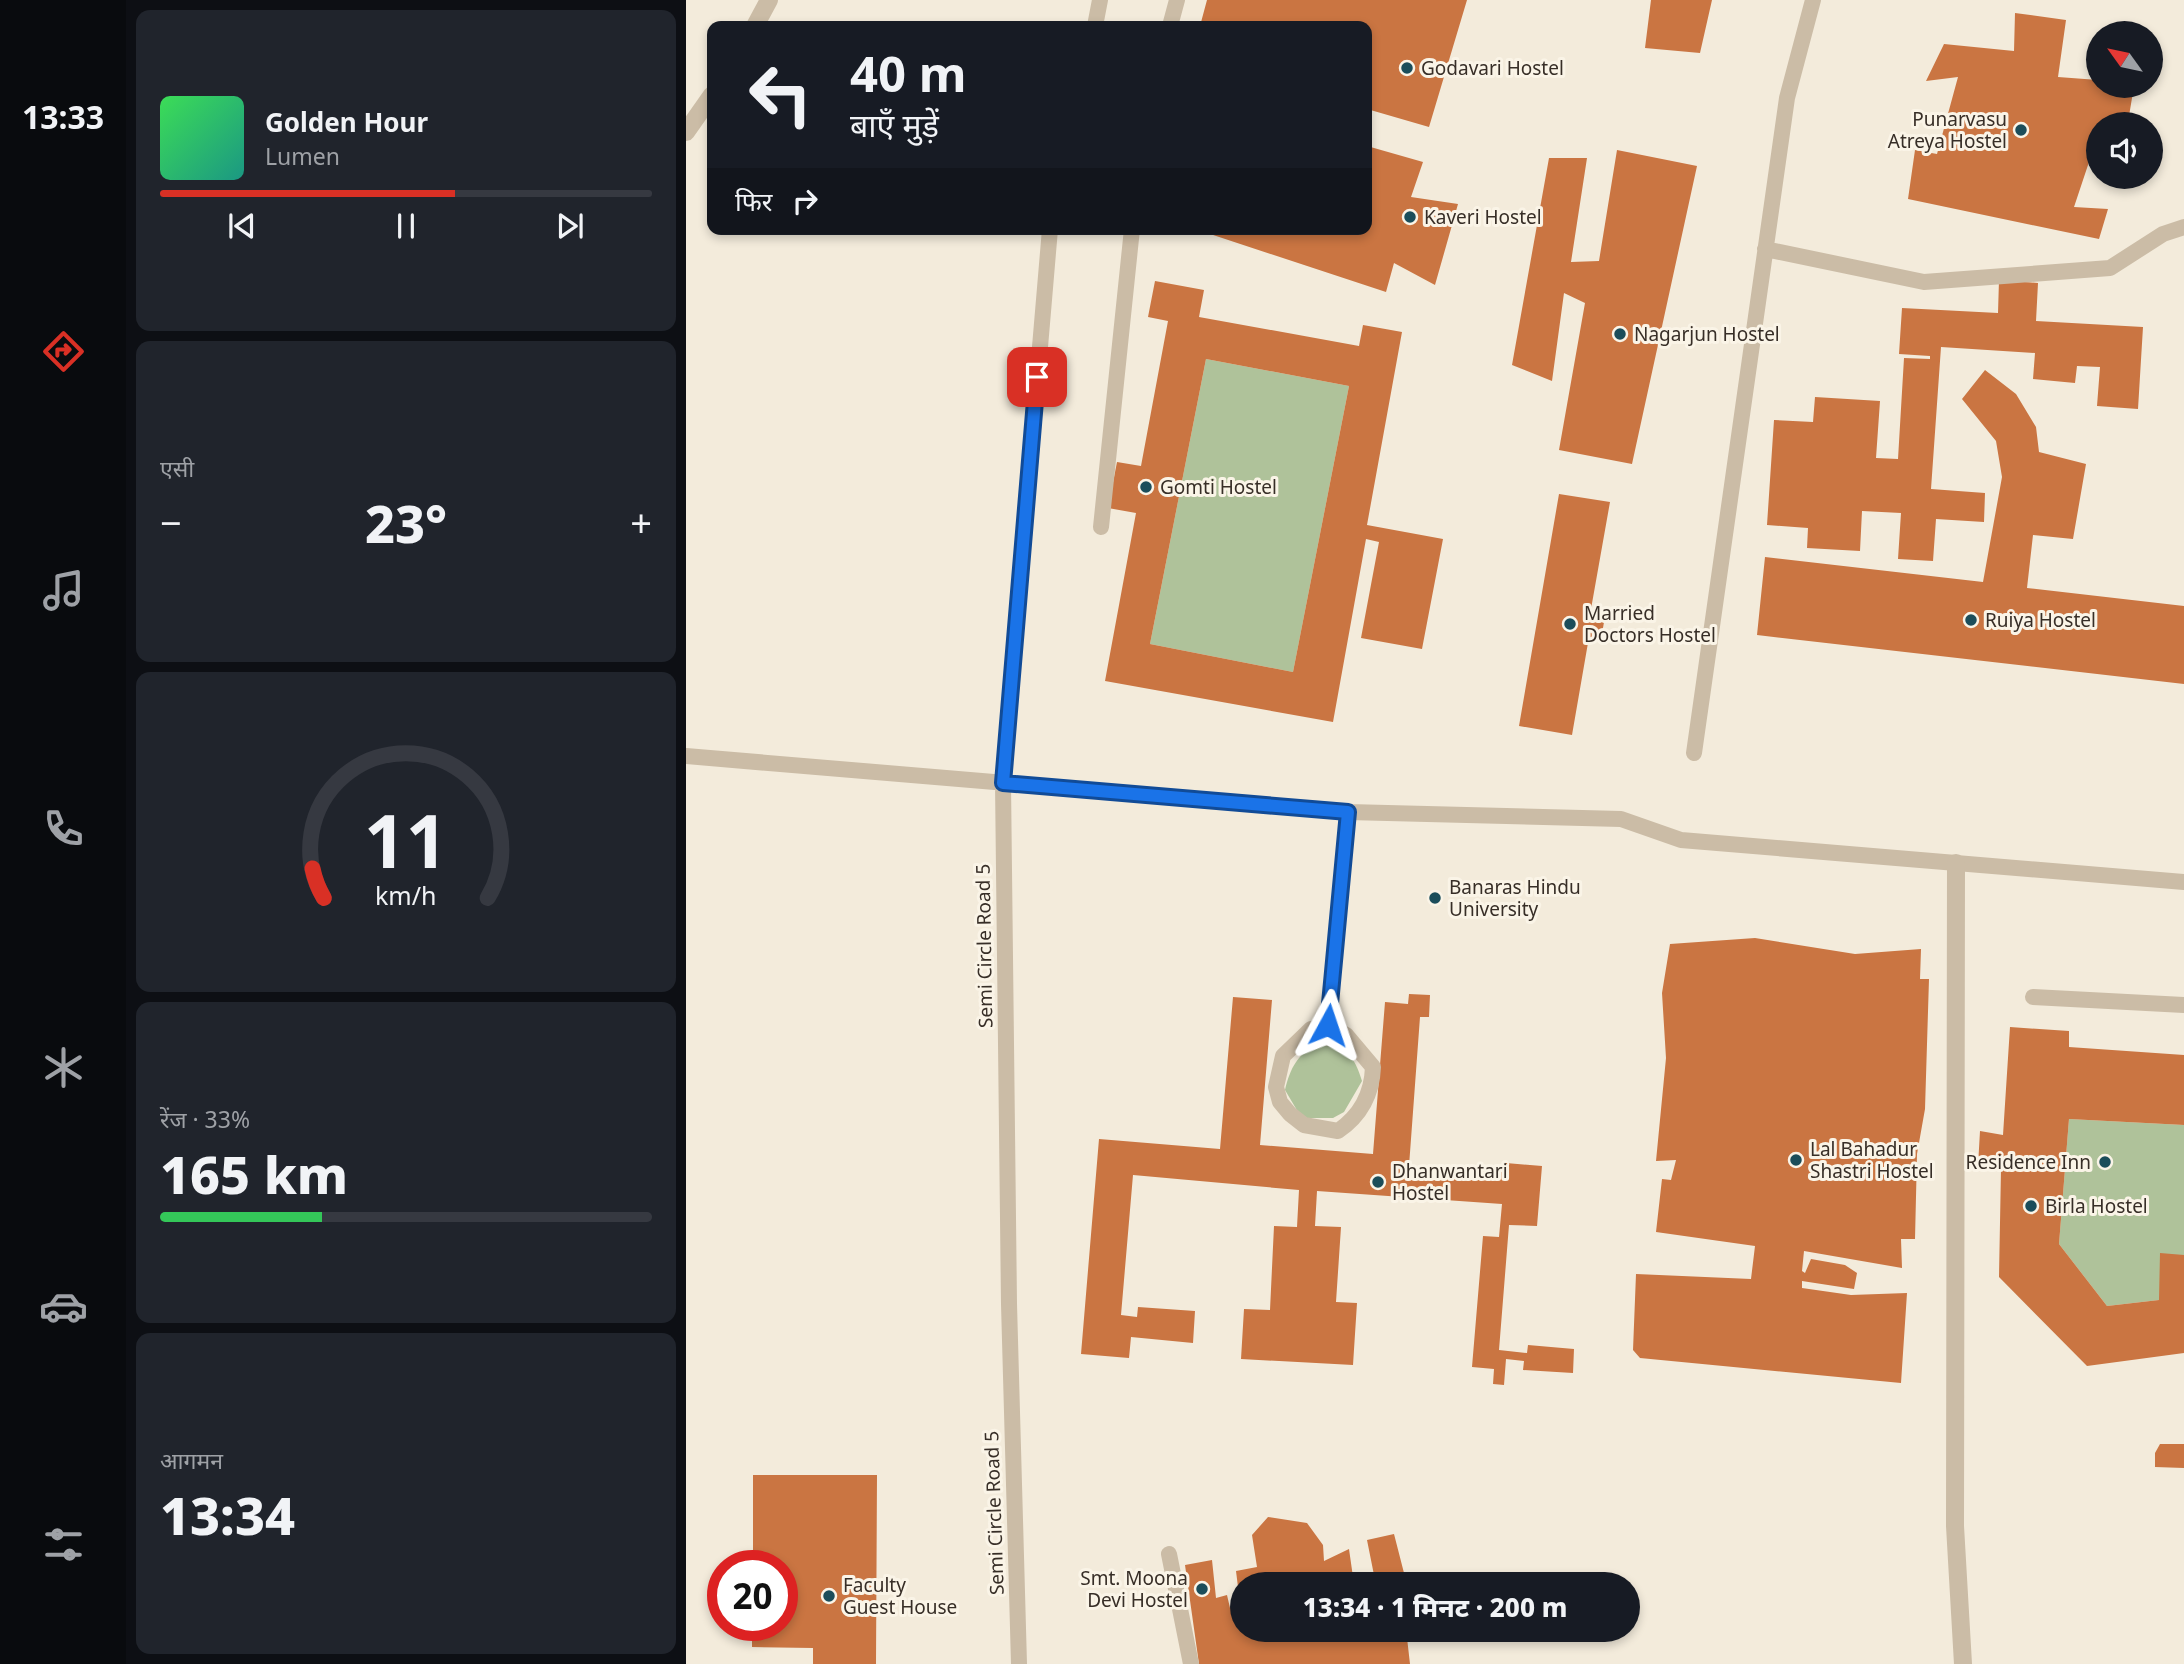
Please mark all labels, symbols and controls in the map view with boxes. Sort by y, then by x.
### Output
north arrow [2086,21,2163,98]
map controls [2086,21,2163,189]
text: 40 m [850,40,967,106]
icon: left [735,49,826,140]
place label: Godavari Hostel [1421,55,1564,81]
marker: Godavari Hostel [1399,60,1415,76]
text: 13:33 [22,95,104,138]
text: बाएँ मुड़ें [850,103,939,146]
text: Golden Hour [265,104,428,140]
place label: Punarvasu Atreya Hostel [1888,106,2007,154]
button: sound [2086,112,2163,189]
marker: Punarvasu Atreya Hostel [2013,122,2029,138]
text: Lumen [265,140,340,172]
icon: right [786,182,824,220]
text: फिर [735,183,772,219]
place label: Kaveri Hostel [1424,204,1542,230]
icon: previous [223,207,261,245]
icon: pause [387,207,425,245]
icon: next [551,207,589,245]
marker: Kaveri Hostel [1402,209,1418,225]
place label: Nagarjun Hostel [1634,321,1780,347]
marker: Nagarjun Hostel [1612,326,1628,342]
icon: directions [39,327,88,376]
pin [1007,347,1067,407]
icon: arrive [1018,358,1056,396]
text: एसी [160,452,194,484]
place label: Gomti Hostel [1160,474,1277,500]
marker: Gomti Hostel [1138,479,1154,495]
text: 23° [365,487,447,558]
text: − [160,496,182,548]
text: + [630,496,652,548]
icon: music [39,566,88,615]
place label: Married Doctors Hostel [1584,600,1716,648]
place label: Ruiya Hostel [1985,607,2096,633]
marker: Ruiya Hostel [1963,612,1979,628]
marker: Married Doctors Hostel [1562,616,1578,632]
text: 11 [364,790,448,889]
icon: phone [39,804,88,853]
street label: Semi Circle Road 5 [970,864,998,1028]
place label: Banaras Hindu University [1449,874,1581,922]
text: km/h [375,878,437,912]
marker: Banaras Hindu University [1427,890,1443,906]
position arrow [1291,988,1365,1062]
icon: climate [39,1043,88,1092]
text: रेंज · 33% [160,1103,250,1135]
place label: Lal Bahadur Shastri Hostel [1810,1136,1934,1184]
text: 165 km [160,1138,348,1209]
place label: Residence Inn [1966,1149,2091,1175]
marker: Lal Bahadur Shastri Hostel [1788,1152,1804,1168]
marker: Residence Inn [2097,1154,2113,1170]
place label: Dhanwantari Hostel [1392,1158,1508,1206]
marker: Dhanwantari Hostel [1370,1174,1386,1190]
place label: Birla Hostel [2045,1193,2148,1219]
marker: Birla Hostel [2023,1198,2039,1214]
icon: car [39,1282,88,1331]
street label: Semi Circle Road 5 [978,1430,1010,1596]
text: आगमन [160,1444,223,1476]
text: 13:34 [160,1479,295,1550]
icon: filters [39,1520,88,1569]
speed limit sign: 20 [707,1550,798,1641]
place label: Smt. Moona Devi Hostel [1080,1565,1188,1613]
place label: Faculty Guest House [843,1572,957,1620]
marker: Smt. Moona Devi Hostel [1194,1581,1210,1597]
marker: Faculty Guest House [821,1588,837,1604]
text: 13:34 · 1 मिनट · 200 m [1303,1589,1567,1625]

